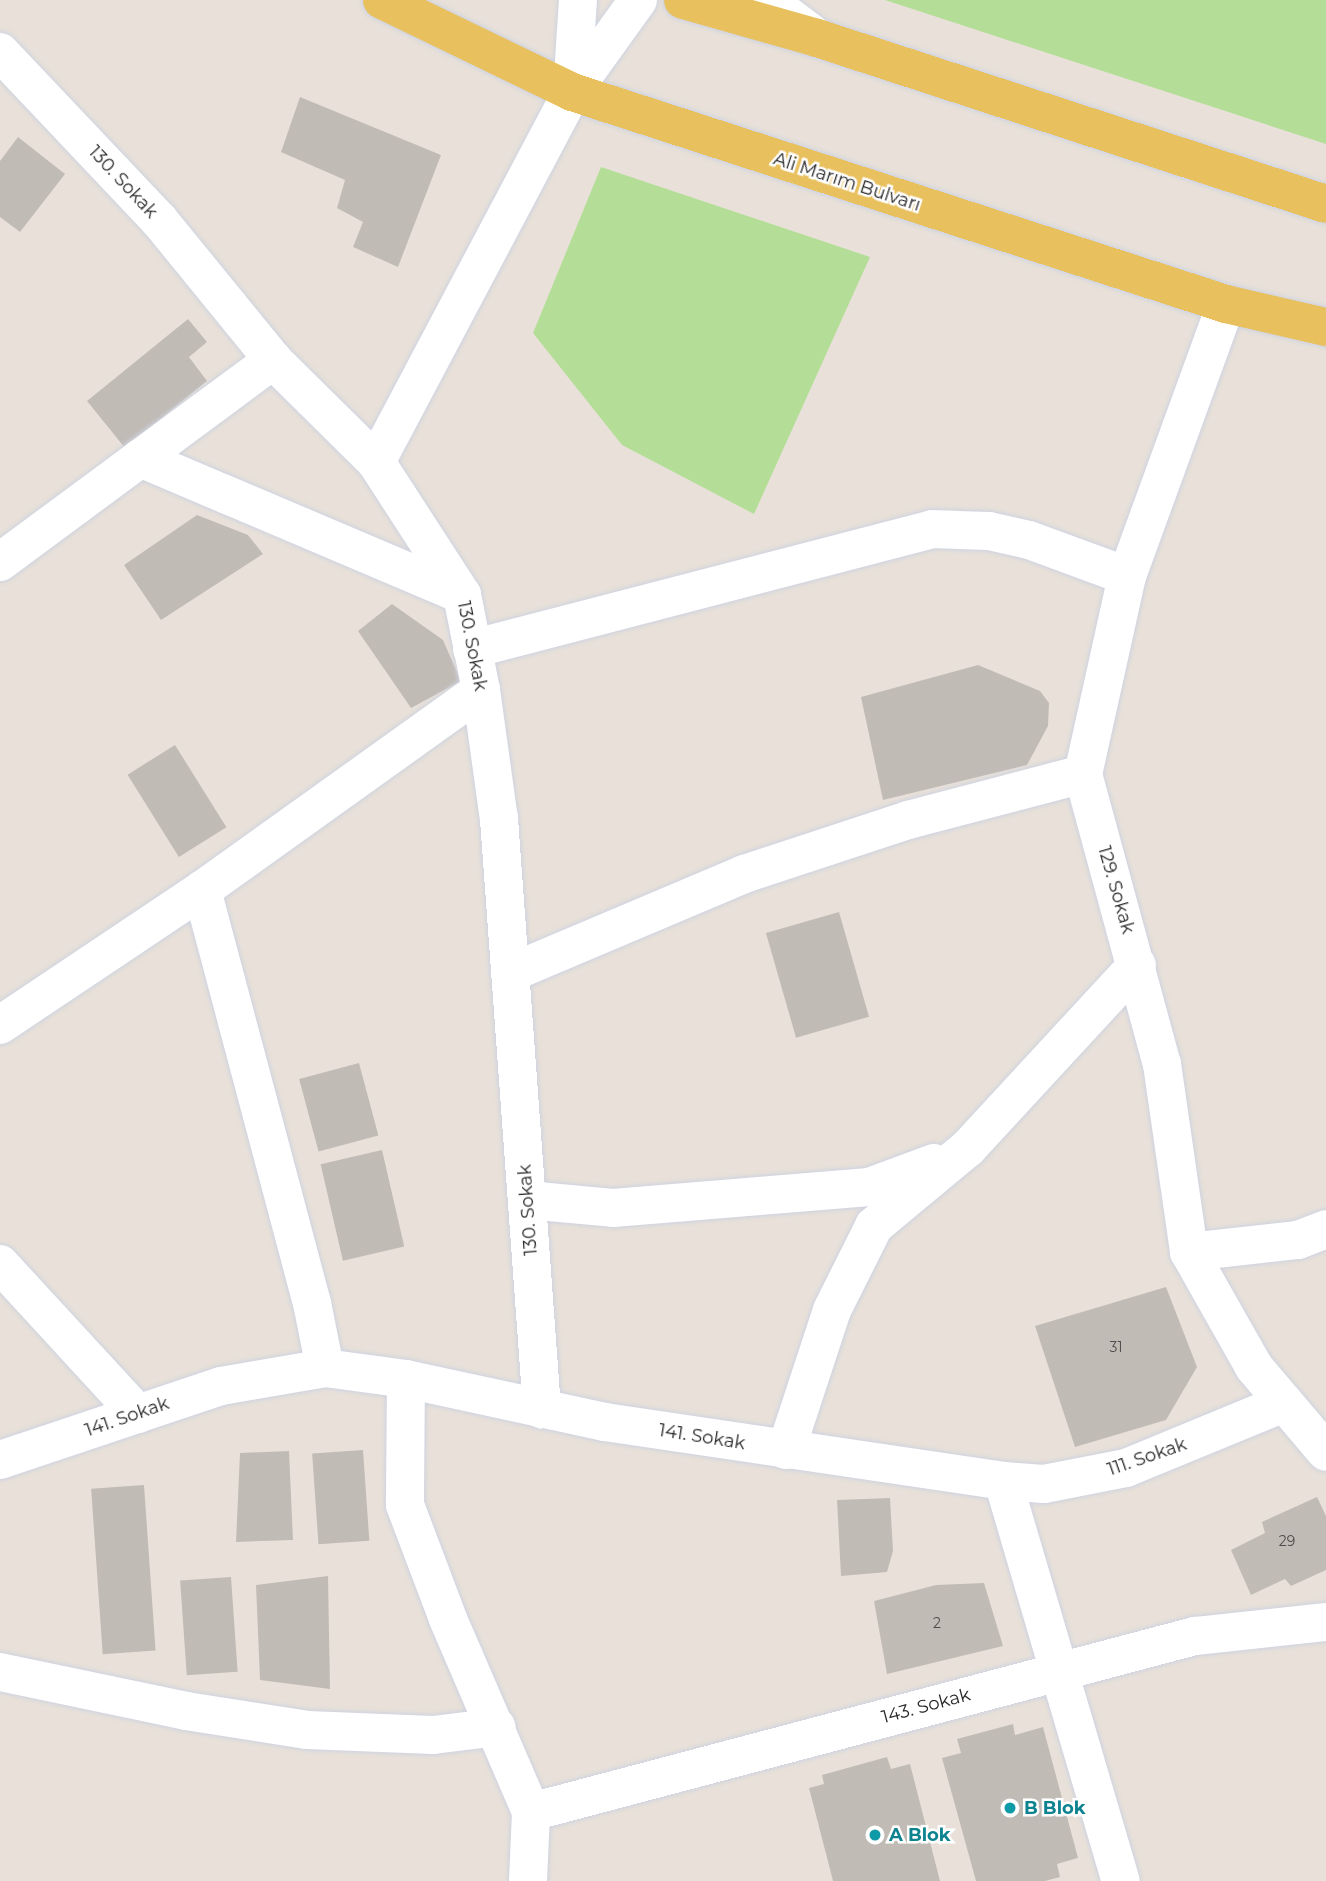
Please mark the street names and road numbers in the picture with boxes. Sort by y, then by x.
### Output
street label: 130. Sokak [84,141,162,223]
street label: Ali Marım Bulvarı [771,148,923,216]
street label: 130. Sokak [453,599,491,693]
street label: 129. Sokak [1093,844,1139,936]
street label: 130. Sokak [514,1164,542,1256]
street label: 141. Sokak [82,1393,172,1441]
street label: 141. Sokak [657,1420,747,1454]
street label: 111. Sokak [1105,1433,1189,1481]
street label: 143. Sokak [879,1684,973,1728]

